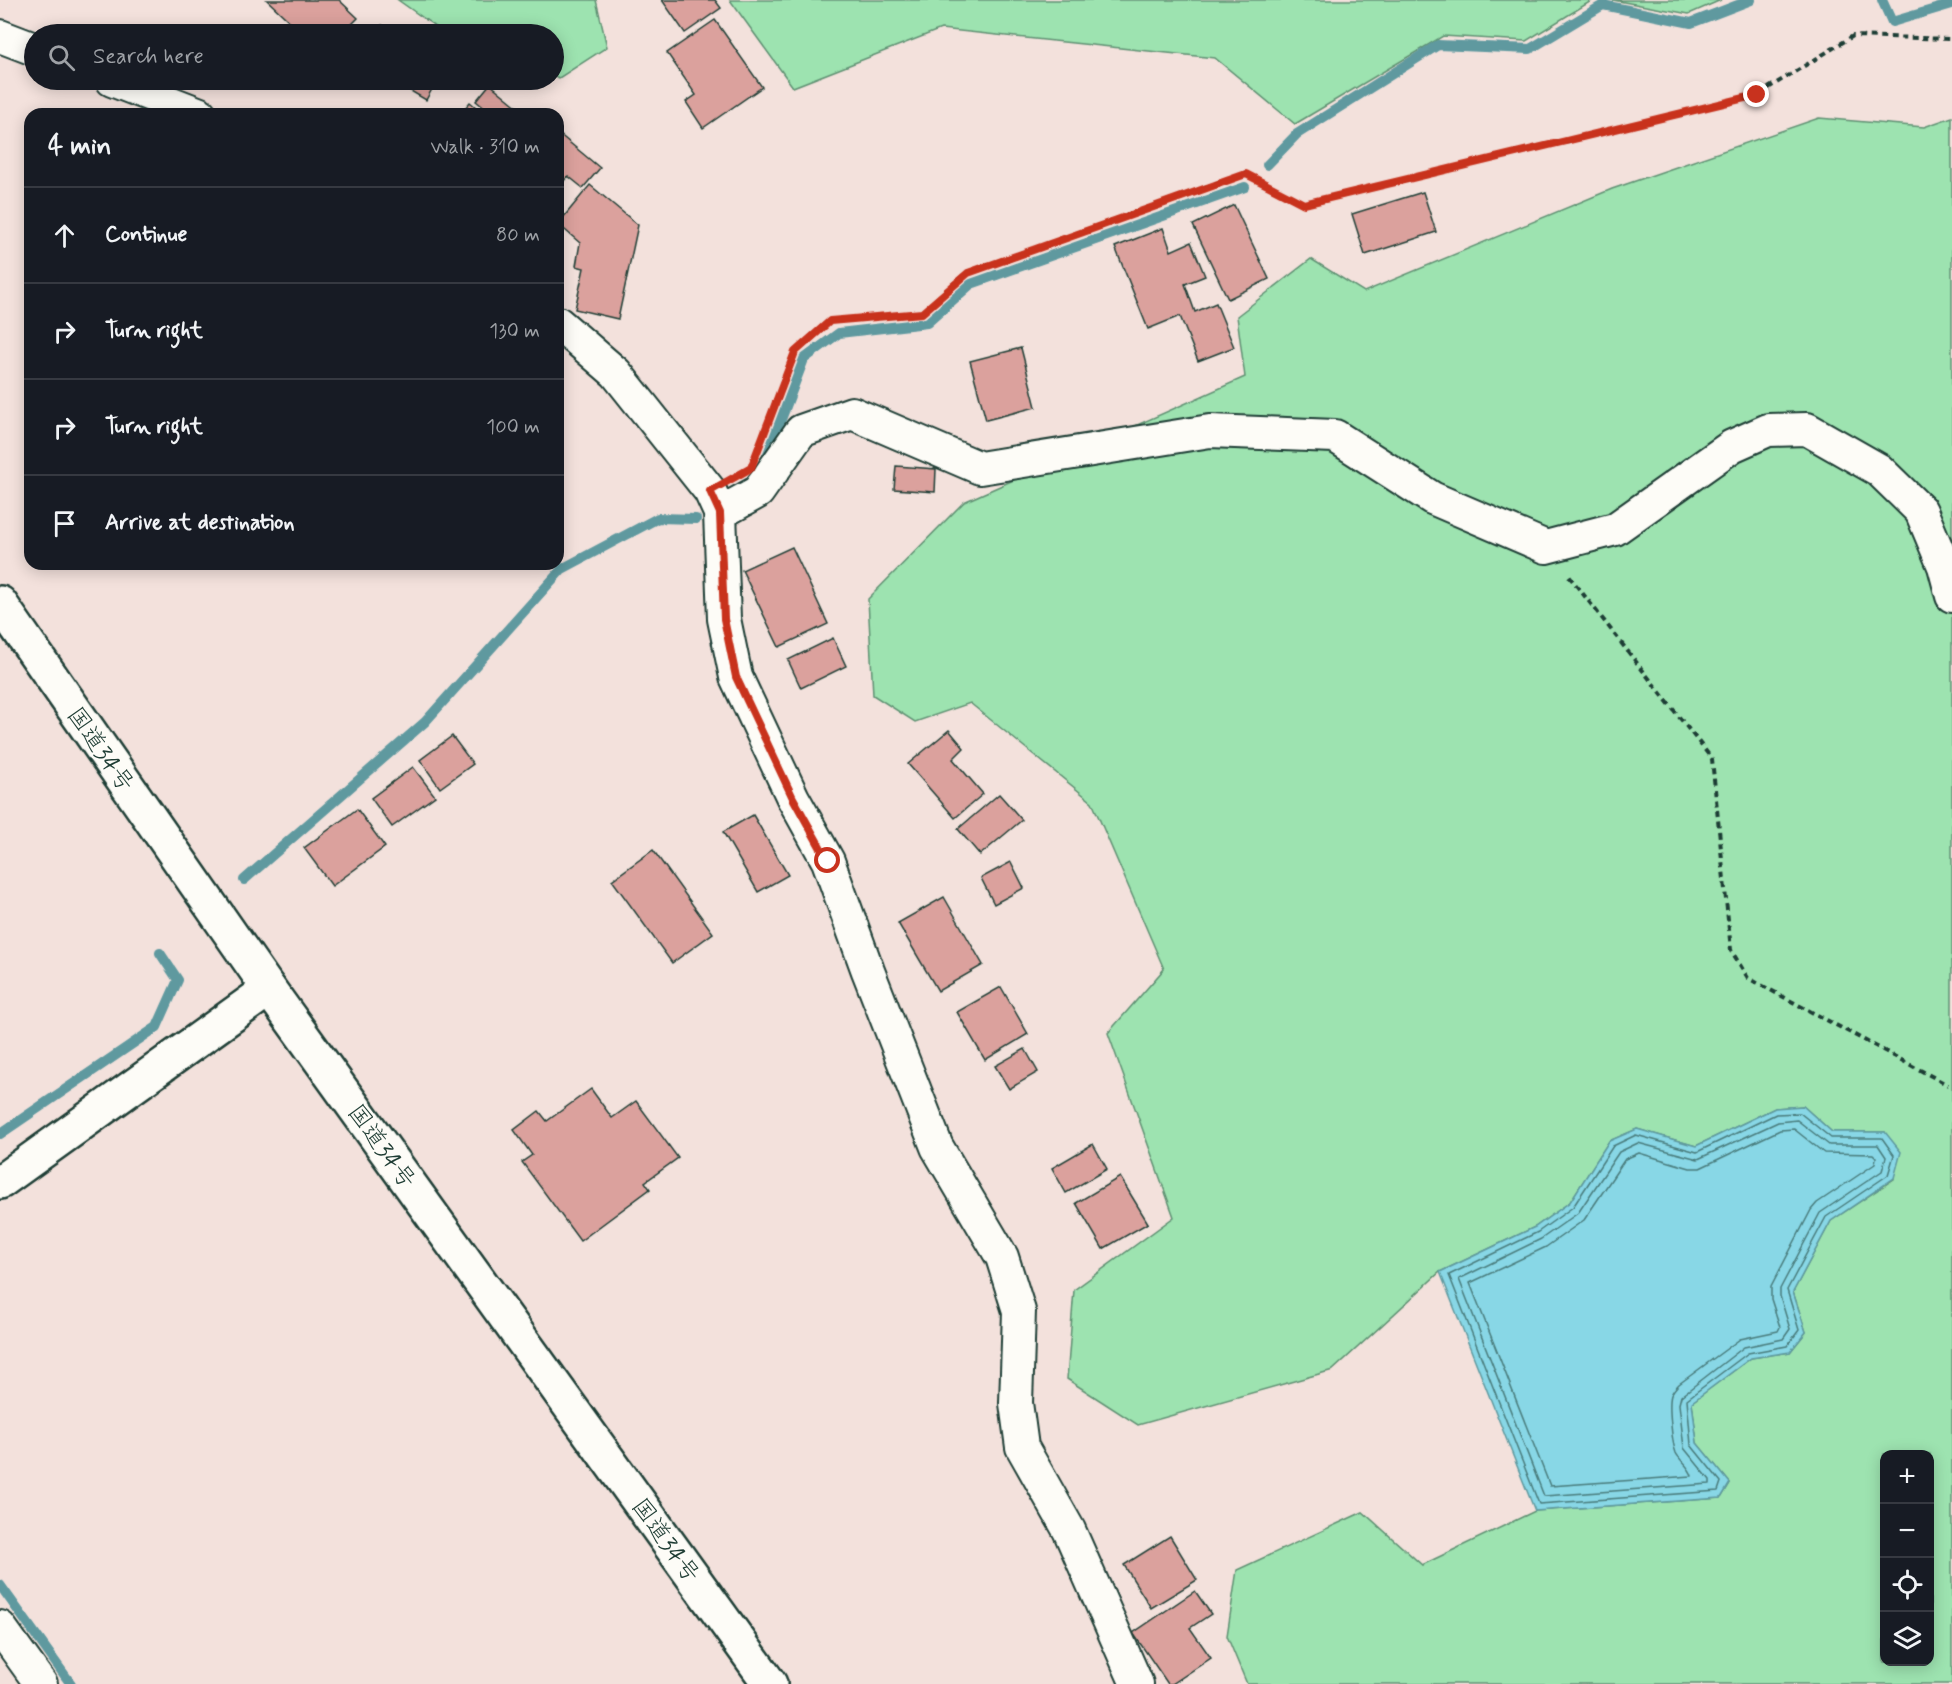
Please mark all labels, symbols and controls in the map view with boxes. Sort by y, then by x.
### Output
search box [24,24,564,90]
icon: search [45,41,78,74]
text: Search here [93,43,204,71]
route end [1743,81,1769,107]
text: 4 min [48,130,111,164]
text: Walk · 310 m [430,134,540,161]
icon: ahead [48,219,81,252]
text: Continue [105,221,187,249]
text: 80 m [496,222,540,249]
icon: right [48,315,81,348]
text: Turn right [105,317,203,345]
text: 130 m [489,318,540,345]
icon: right [48,411,81,444]
text: Turn right [105,413,203,441]
text: 100 m [486,414,540,441]
icon: arrive [48,507,81,540]
text: Arrive at destination [105,509,295,537]
street label: 国道34号 [59,701,140,799]
route start [814,847,840,873]
street label: 国道34号 [340,1098,422,1195]
map controls [1880,1450,1934,1666]
button: + [1880,1450,1934,1504]
street label: 国道34号 [624,1492,706,1589]
button: − [1880,1504,1934,1558]
button: locate [1880,1558,1934,1612]
button: layers [1880,1612,1934,1666]

